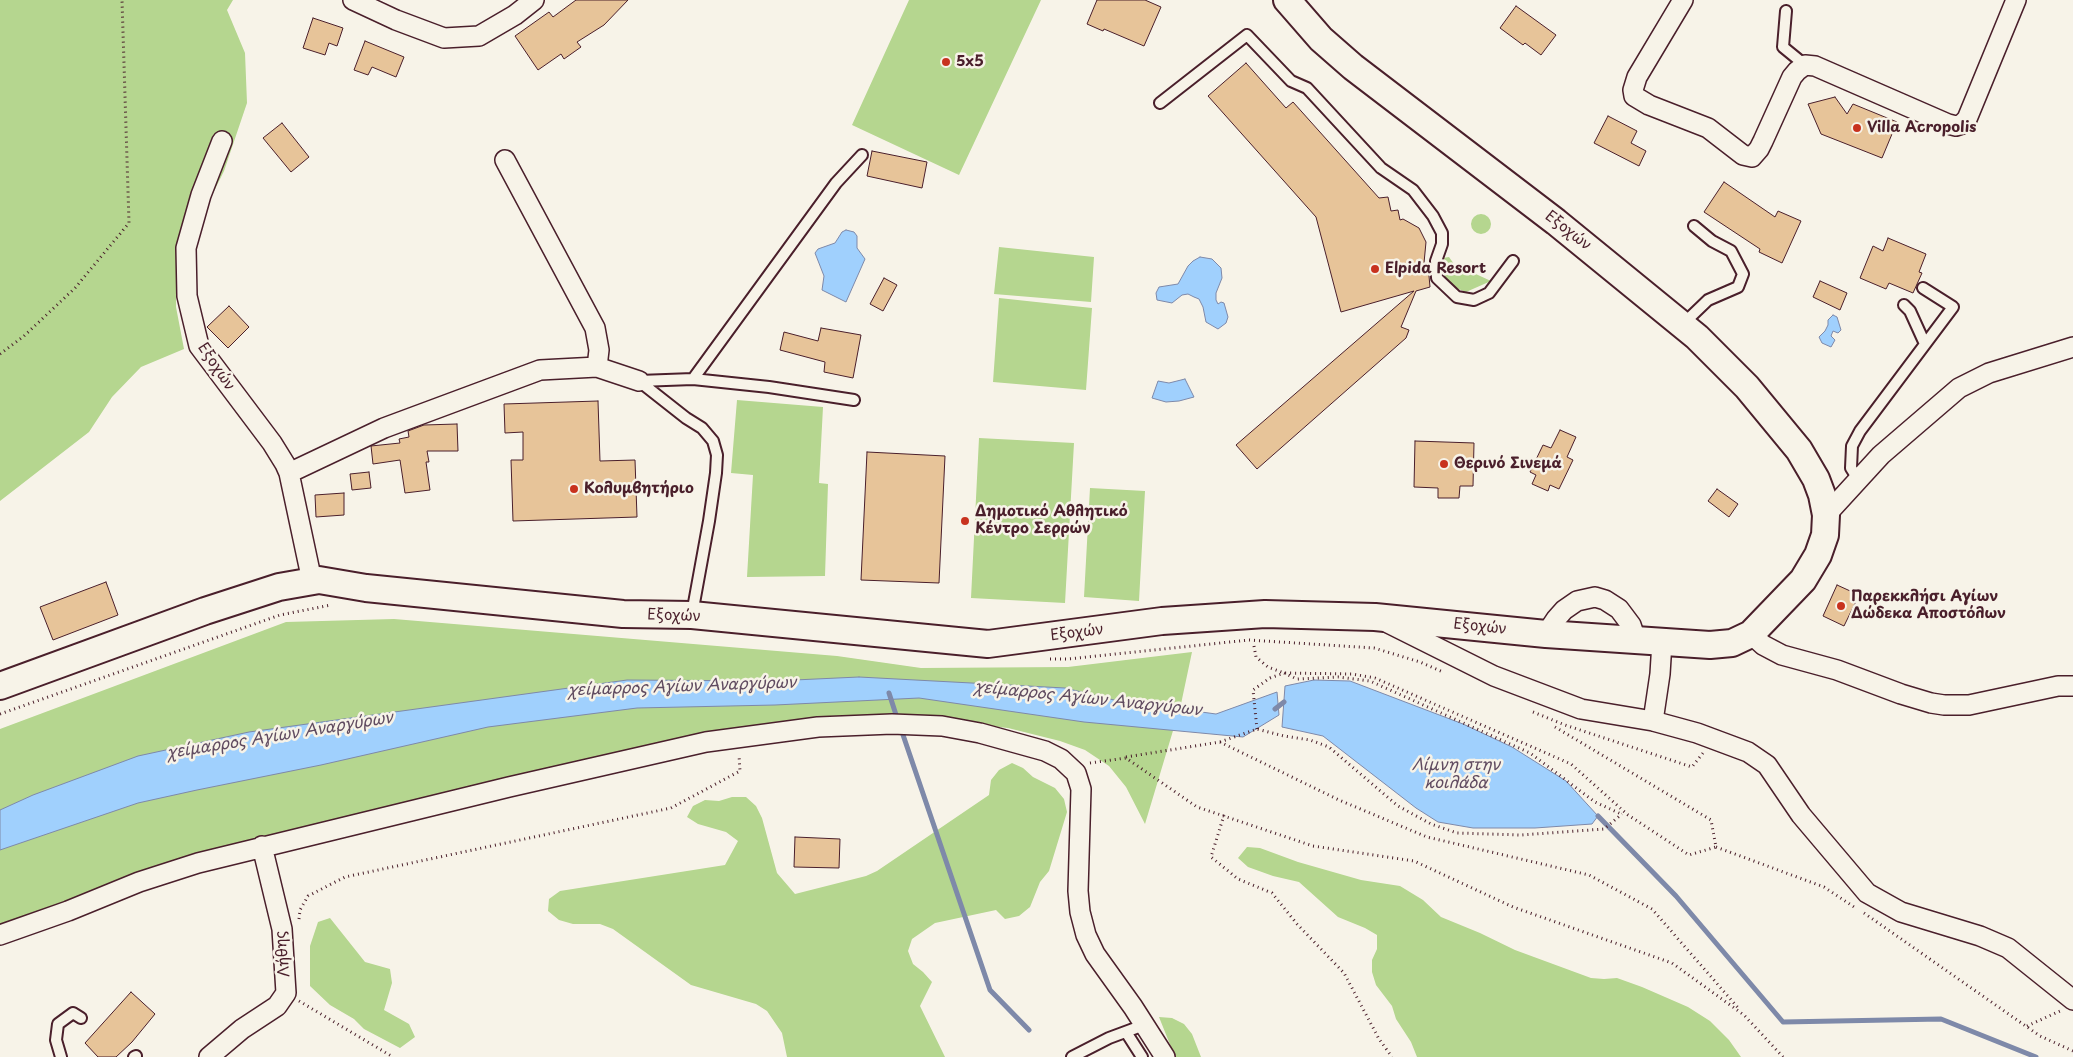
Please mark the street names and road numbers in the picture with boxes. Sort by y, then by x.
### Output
street label: Εξοχών [1541,207,1595,255]
street label: Εξοχών [194,340,238,394]
street label: Εξοχών [647,606,701,626]
street label: Εξοχών [1452,615,1508,639]
street label: Εξοχών [1049,621,1105,645]
street label: Λήθης [272,930,294,978]

